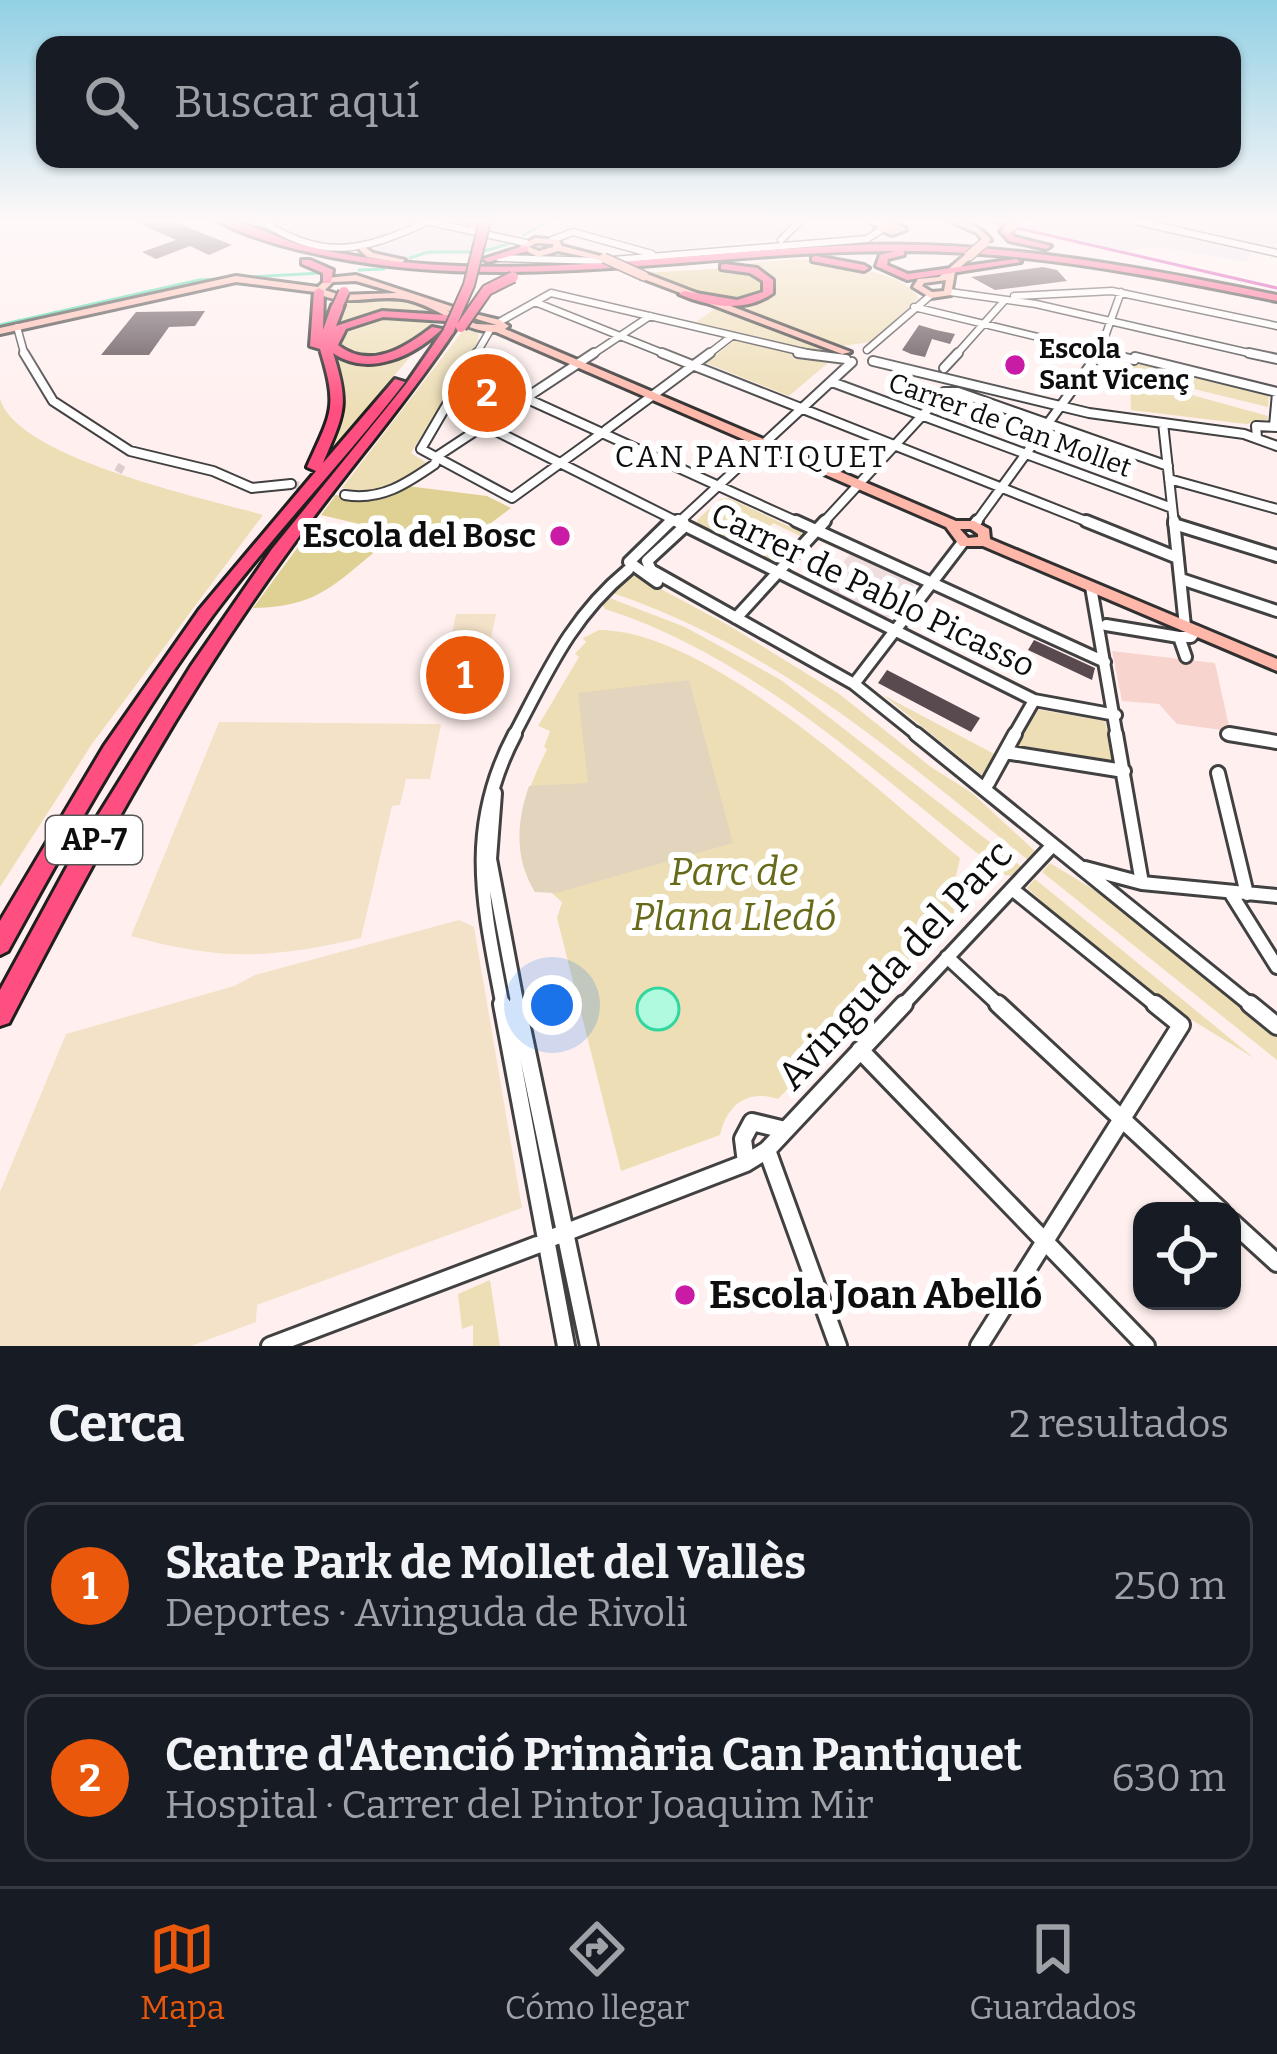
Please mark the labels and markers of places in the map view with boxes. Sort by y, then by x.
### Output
place label: Escola Sant Vicenç [1039,333,1189,396]
pin: 2 [448,348,526,438]
marker: Escola Sant Vicenç [1002,352,1028,378]
place label: Escola del Bosc [302,516,536,556]
marker: Escola del Bosc [547,523,573,549]
pin: 1 [426,630,504,720]
place label: Escola Joan Abelló [709,1272,1042,1318]
marker: Escola Joan Abelló [672,1282,698,1308]

